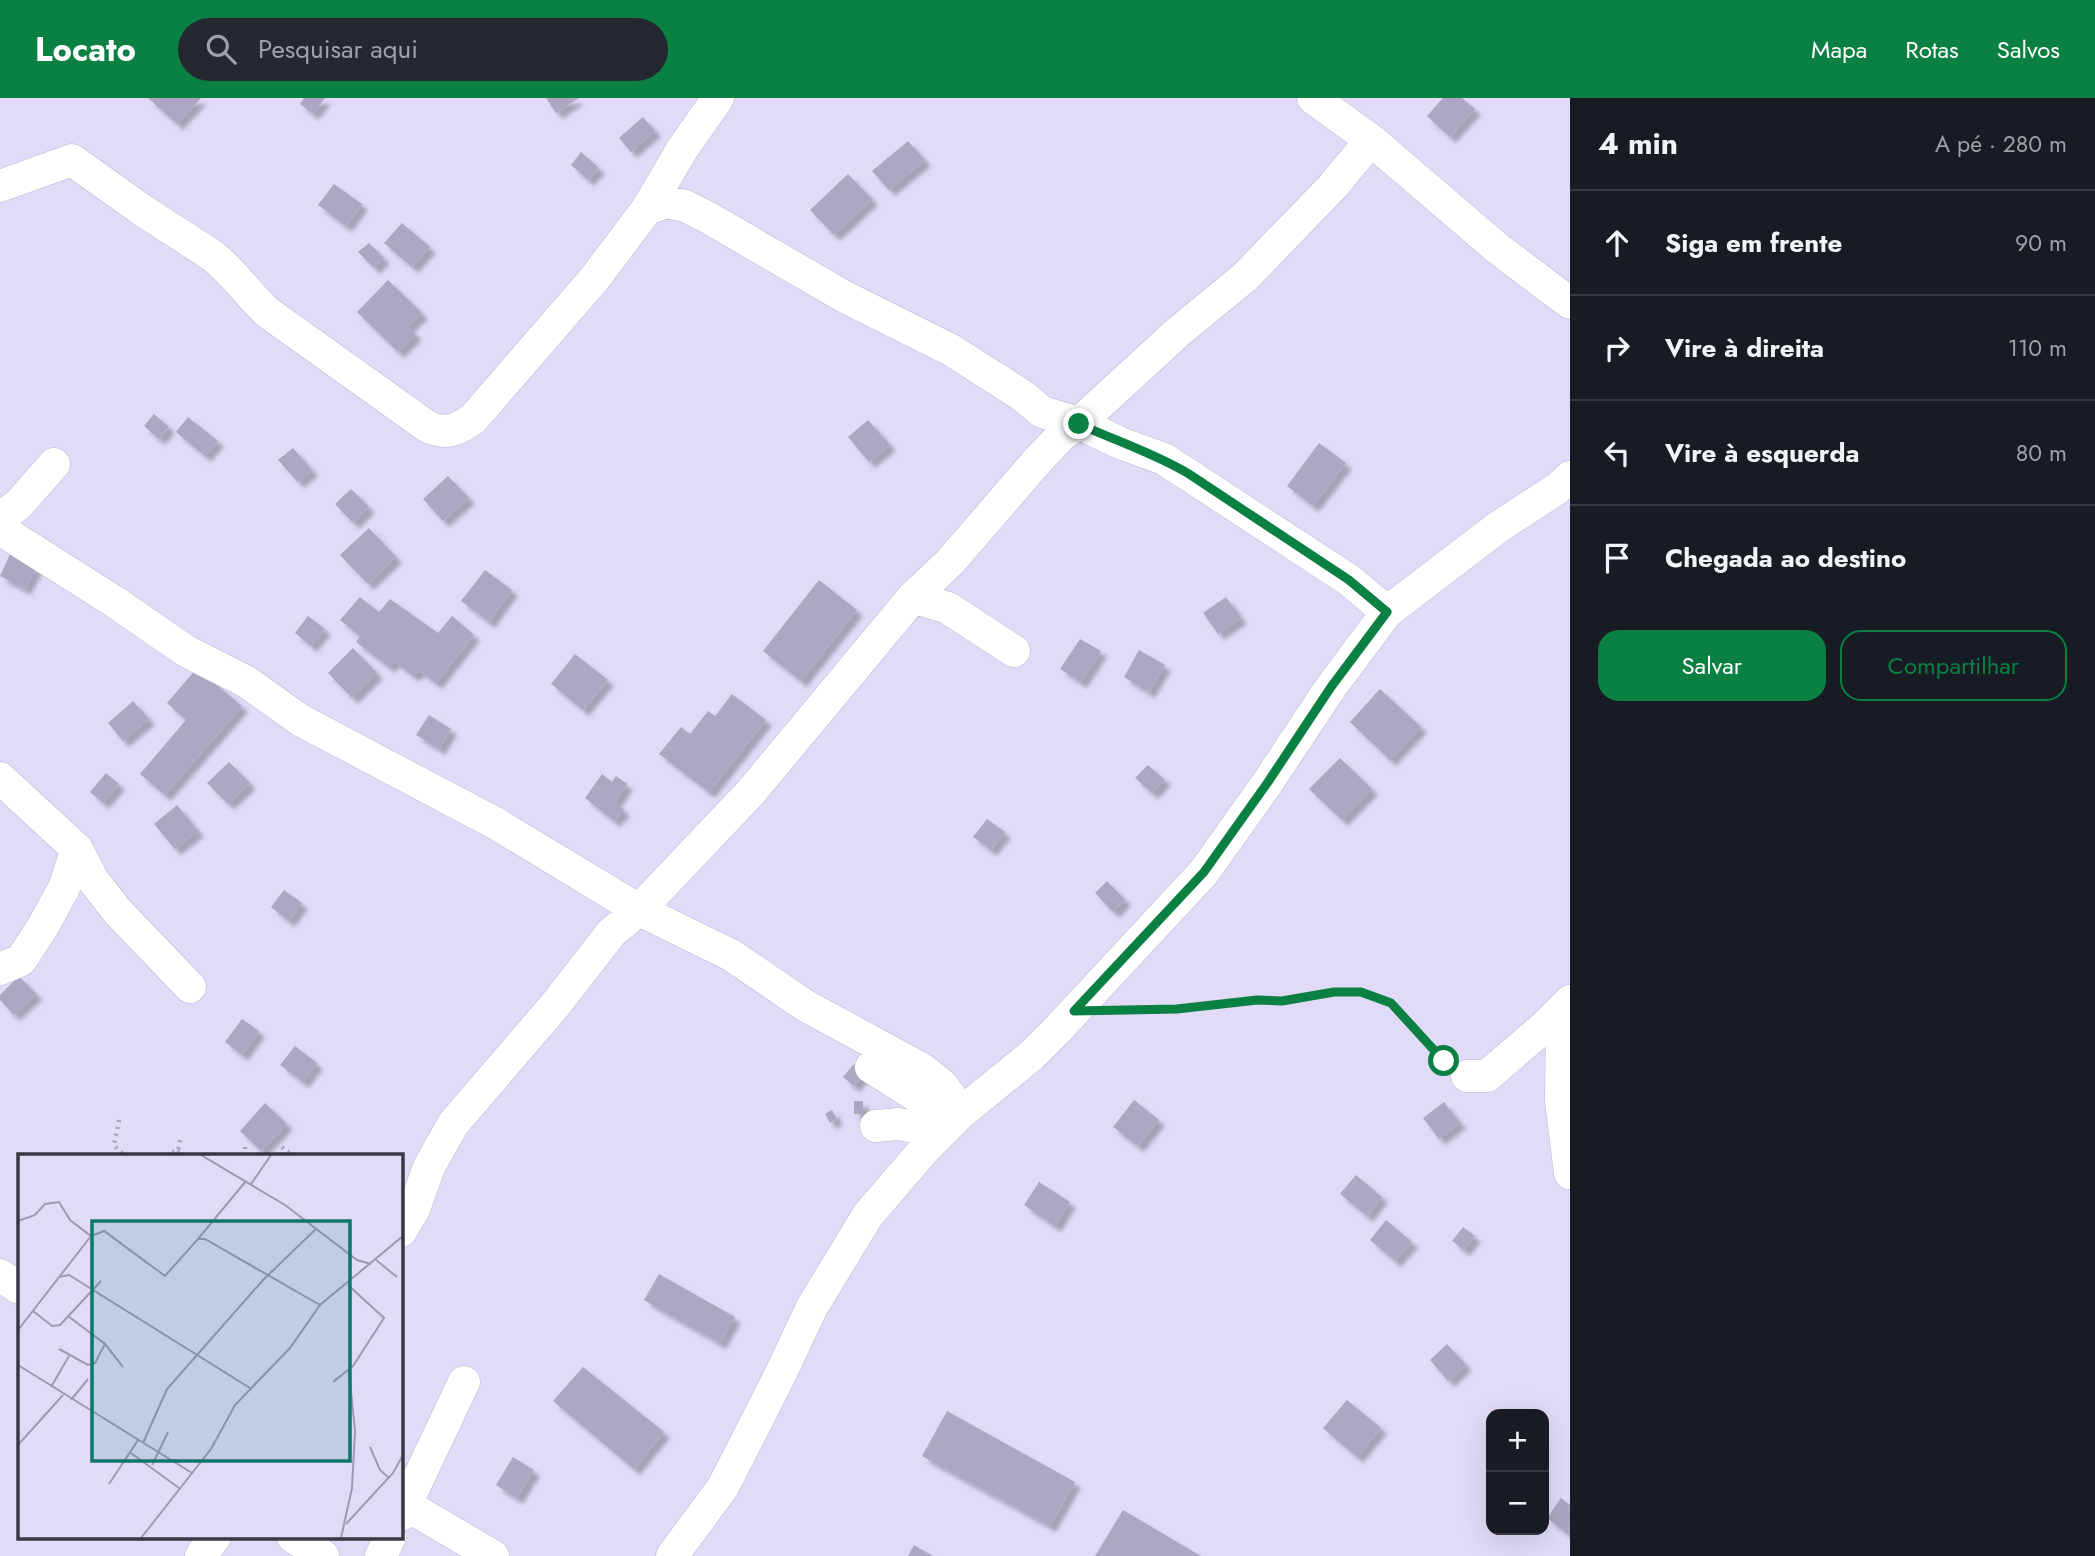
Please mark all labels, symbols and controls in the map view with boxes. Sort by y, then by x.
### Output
search box [178,18,668,81]
text: Locato [35,26,136,73]
icon: search [202,30,240,68]
text: Pesquisar aqui [258,30,418,68]
text: Mapa [1811,32,1867,67]
text: Rotas [1905,32,1959,67]
text: Salvos [1997,32,2060,67]
text: 4 min [1598,122,1678,165]
text: A pé · 280 m [1935,127,2067,161]
icon: ahead [1598,224,1636,262]
text: Siga em frente [1665,224,1842,262]
text: 90 m [2015,226,2067,260]
icon: right [1598,329,1636,367]
text: Vire à direita [1665,329,1824,367]
text: 110 m [2008,331,2067,365]
route end [1063,408,1094,439]
icon: left [1598,434,1636,472]
text: Vire à esquerda [1665,434,1860,472]
text: 80 m [2016,436,2067,470]
icon: arrive [1598,539,1636,577]
text: Chegada ao destino [1665,539,1906,577]
button: Salvar [1598,630,1826,701]
button: Compartilhar [1840,630,2067,701]
route start [1428,1045,1459,1076]
inset map [18,1154,402,1538]
map controls [1486,1409,1549,1535]
button: + [1486,1409,1549,1472]
button: − [1486,1472,1549,1535]

